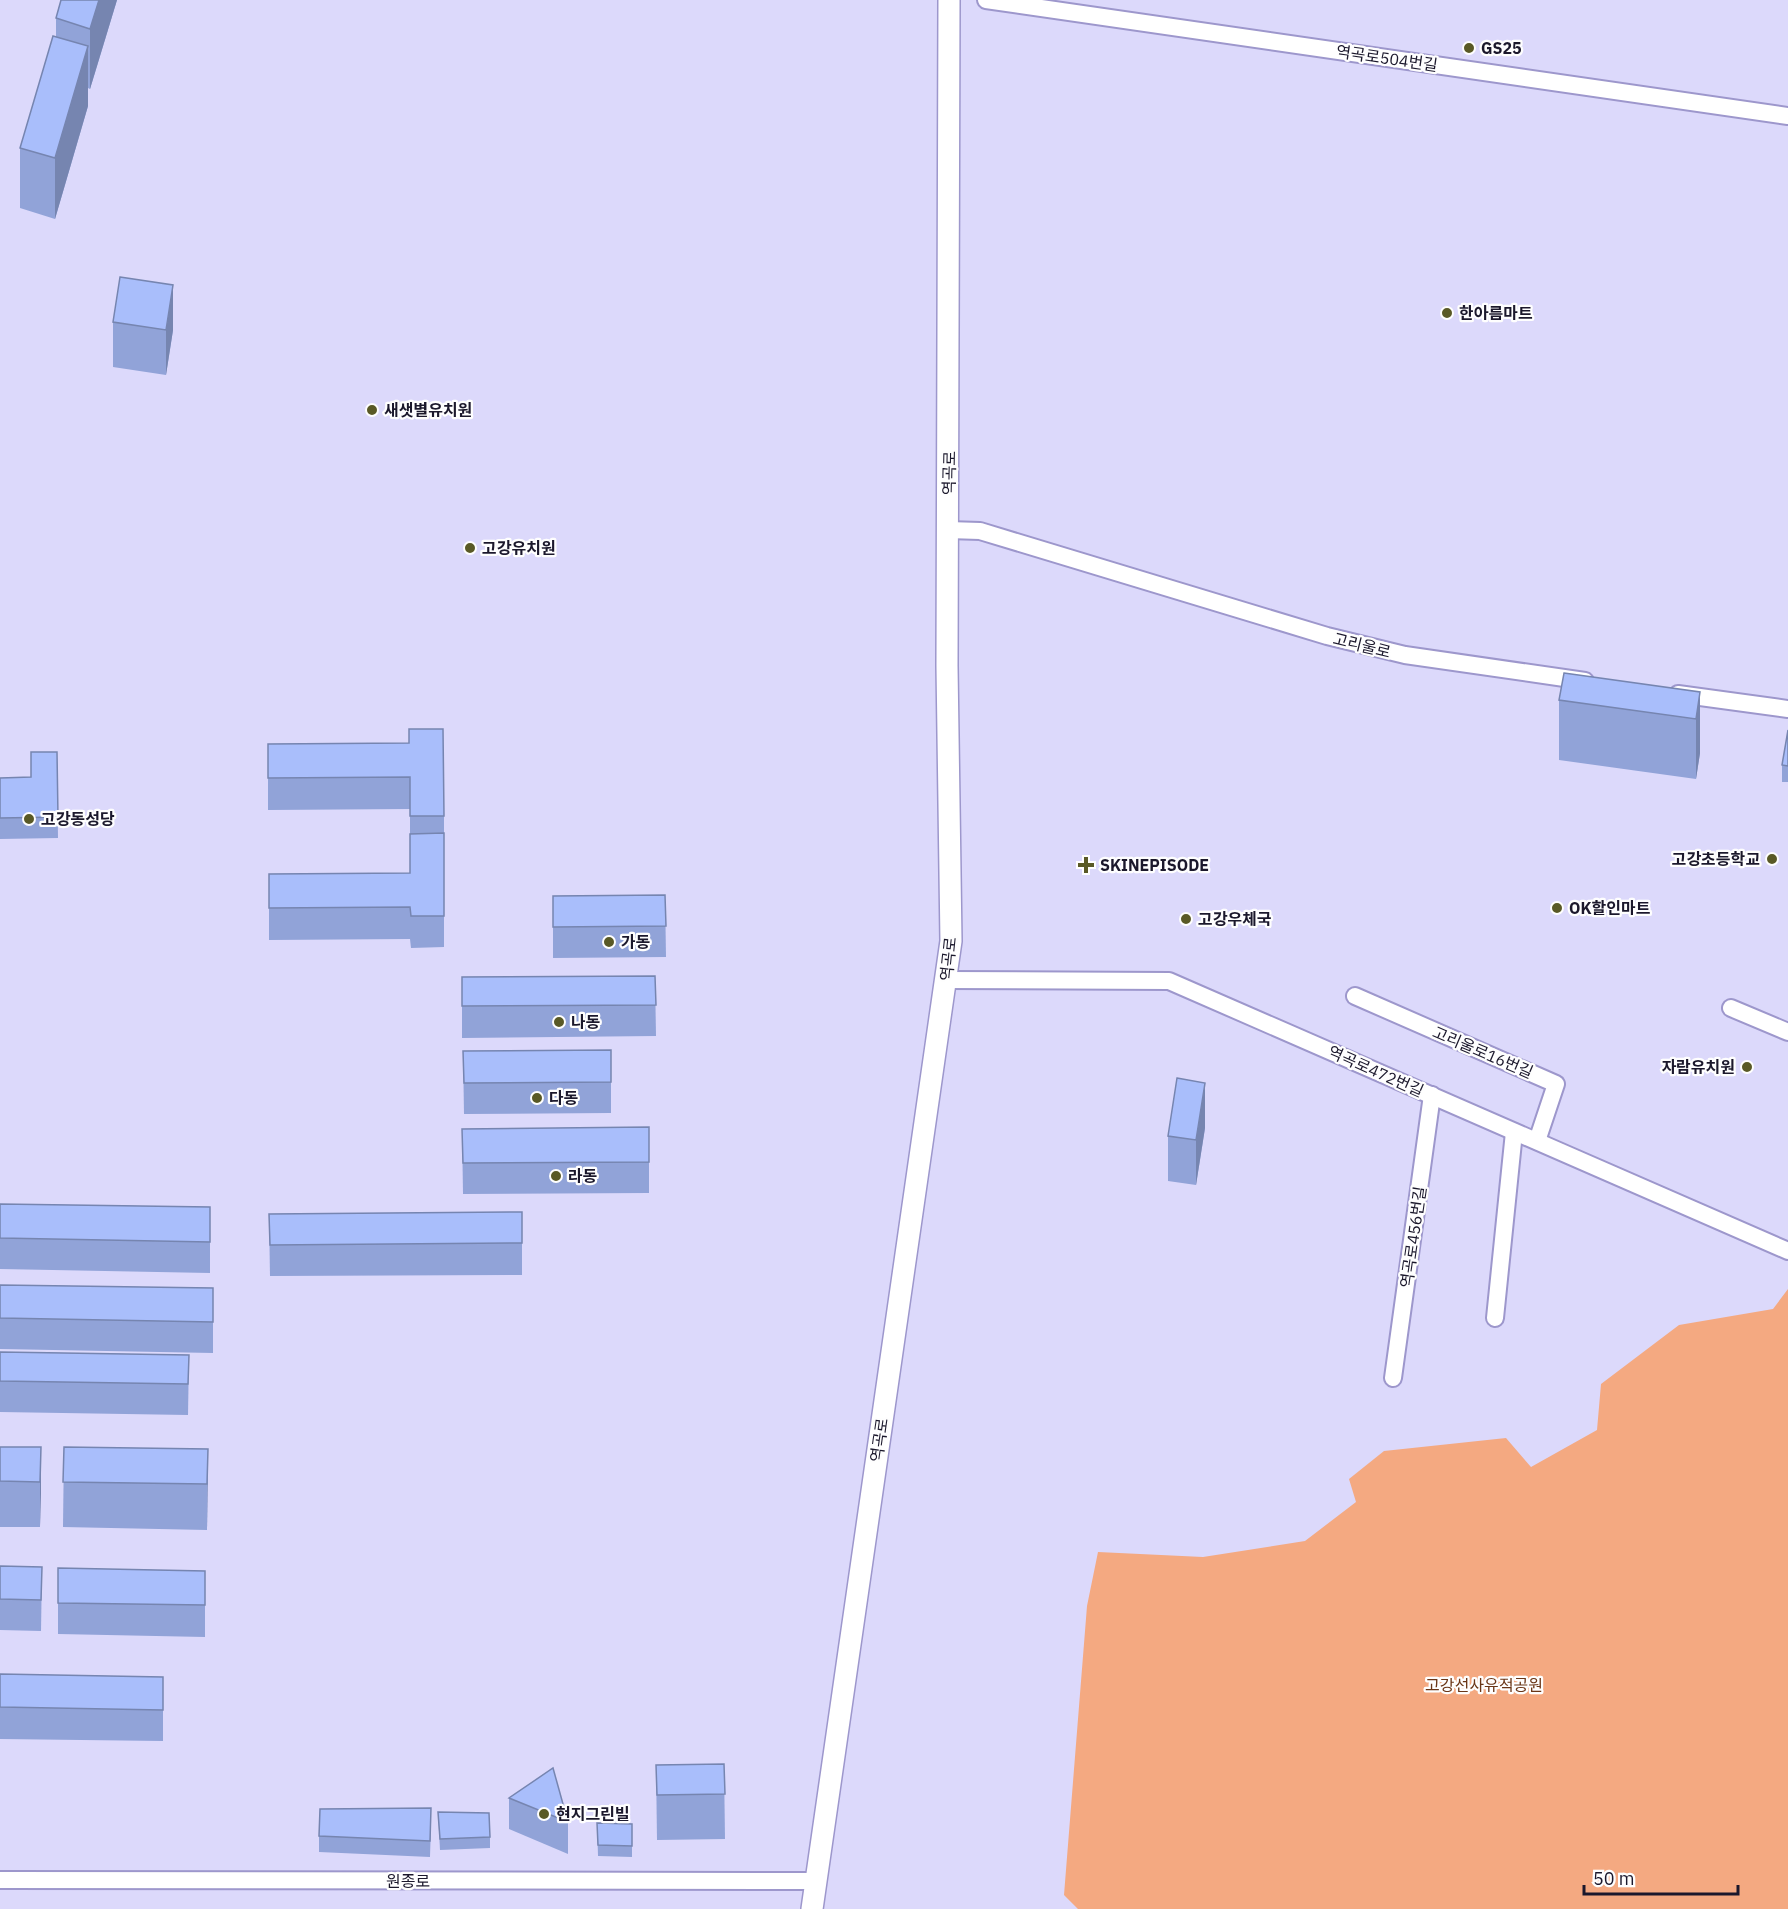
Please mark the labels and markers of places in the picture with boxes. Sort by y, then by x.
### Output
place label: GS25 [1481,38,1522,58]
marker: GS25 [1462,41,1476,55]
place label: 한아름마트 [1459,303,1533,323]
marker: 한아름마트 [1440,306,1454,320]
place label: 새샛별유치원 [384,400,472,420]
marker: 새샛별유치원 [365,403,379,417]
place label: 고강유치원 [482,538,556,558]
marker: 고강유치원 [463,541,477,555]
place label: 고강동성당 [41,809,115,829]
marker: 고강동성당 [22,812,36,826]
place label: 고강초등학교 [1672,849,1760,869]
marker: 고강초등학교 [1765,852,1779,866]
place label: SKINEPISODE [1100,855,1209,875]
marker: SKINEPISODE [1077,856,1095,874]
place label: OK할인마트 [1569,898,1651,918]
marker: OK할인마트 [1550,901,1564,915]
place label: 고강우체국 [1198,909,1272,929]
marker: 고강우체국 [1179,912,1193,926]
place label: 가동 [621,932,650,952]
marker: 가동 [602,935,616,949]
place label: 나동 [571,1012,600,1032]
marker: 나동 [552,1015,566,1029]
place label: 자람유치원 [1661,1057,1735,1077]
marker: 자람유치원 [1740,1060,1754,1074]
place label: 다동 [549,1088,578,1108]
marker: 다동 [530,1091,544,1105]
place label: 라동 [568,1166,597,1186]
marker: 라동 [549,1169,563,1183]
place label: 현지그린빌 [556,1804,630,1824]
marker: 현지그린빌 [537,1807,551,1821]

